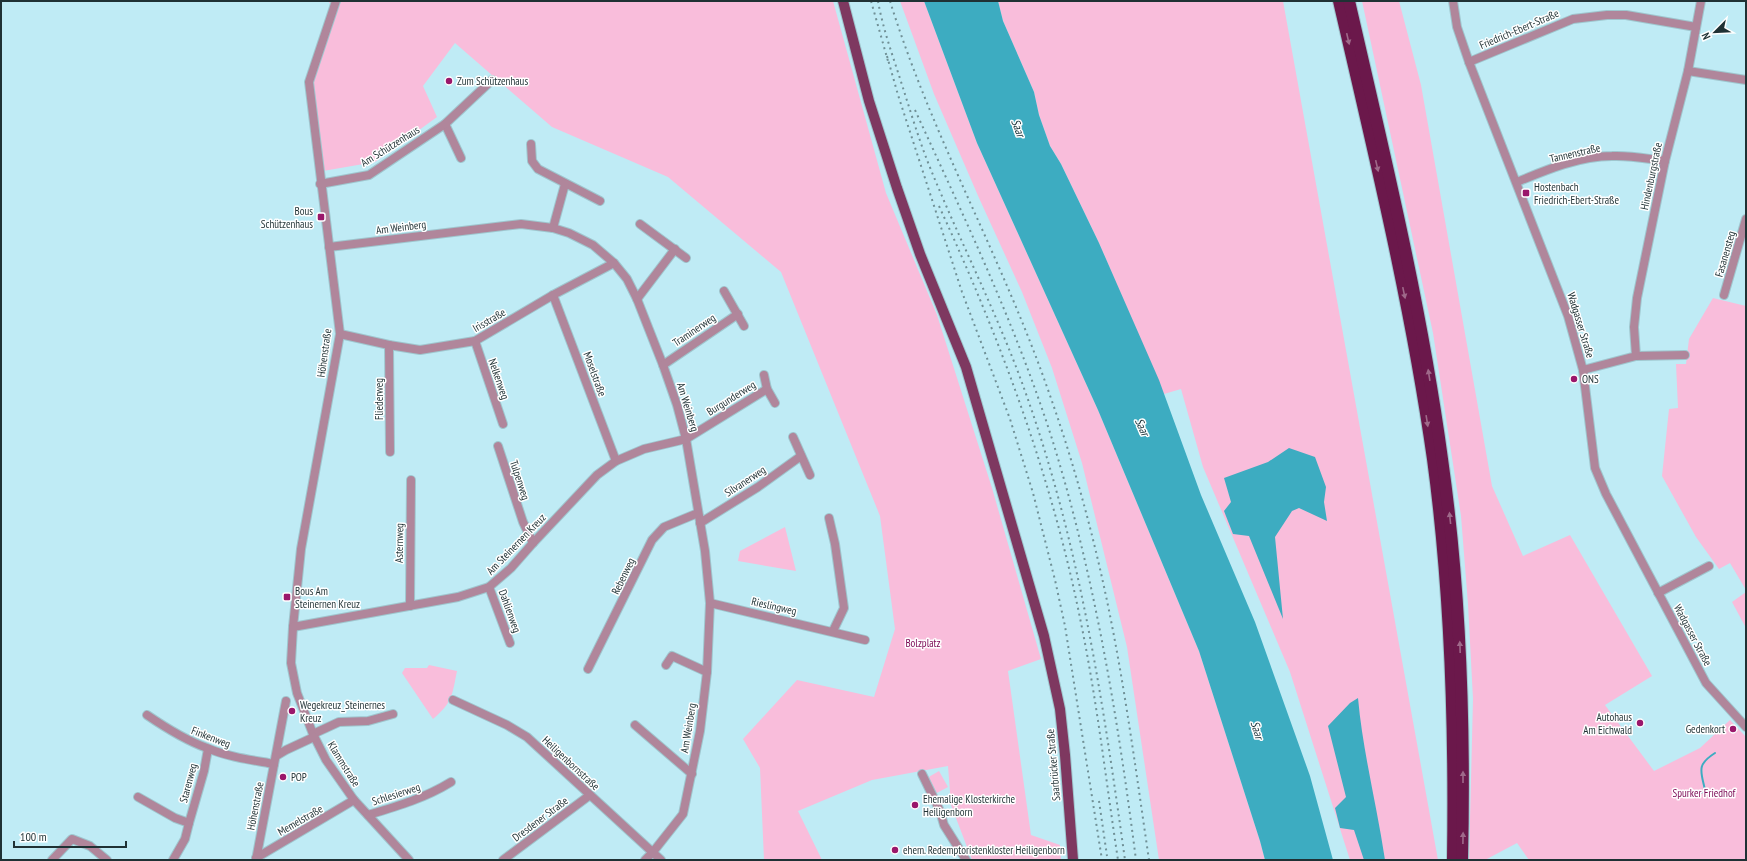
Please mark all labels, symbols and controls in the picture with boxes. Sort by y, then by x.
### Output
street label: Friedrich-Ebert-Straße [1477,6,1561,52]
north arrow [1695,12,1735,52]
text: N [1698,30,1713,42]
one-way arrow [1345,33,1351,45]
place label: Zum Schützenhaus [457,74,528,88]
marker: Zum Schützenhaus [444,76,454,86]
water label: Saar [1008,117,1029,141]
street label: Am Schützenhaus [358,122,422,170]
street label: Tannenstraße [1548,140,1602,166]
street label: Hindenburgstraße [1637,141,1665,211]
one-way arrow [1375,159,1381,172]
place label: Hostenbach Friedrich-Ebert-Straße [1534,180,1619,207]
marker: Hostenbach Friedrich-Ebert-Straße [1521,188,1531,198]
place label: Bous Schützenhaus [261,204,313,231]
marker: Bous Schützenhaus [316,212,326,222]
street label: Am Weinberg [375,217,427,237]
street label: Fasanensteg [1712,229,1738,279]
one-way arrow [1402,287,1408,299]
street label: Wadgasser Straße [1564,291,1598,360]
street label: Irisstraße [470,305,508,335]
street label: Traminerweg [670,310,718,349]
street label: Höhenstraße [314,327,334,378]
street label: Moselstraße [580,350,610,399]
street label: Nelkenweg [486,357,513,401]
one-way arrow [1426,369,1432,381]
place label: ONS [1582,372,1599,386]
marker: ONS [1569,374,1579,384]
street label: Burgunderweg [704,377,758,419]
street label: Fliederweg [372,378,386,420]
street label: Am Weinberg [674,381,702,433]
one-way arrow [1424,415,1430,427]
water label: Saar [1132,416,1154,440]
street label: Tulpenweg [507,458,533,502]
street label: Silvanerweg [722,462,768,499]
street label: Am Steinernen Kreuz [483,510,549,578]
one-way arrow [1446,512,1453,524]
street label: Asternweg [392,523,406,563]
street label: Rebenweg [608,555,638,597]
place label: Bous Am Steinernen Kreuz [295,584,360,611]
street label: Dahlienweg [496,587,524,635]
marker: Bous Am Steinernen Kreuz [282,592,292,602]
street label: Rieslingweg [750,594,798,618]
street label: Wadgasser Straße [1671,602,1715,669]
park label: Bolzplatz [905,636,941,650]
one-way arrow [1457,641,1464,653]
place label: Wegekreuz_Steinernes Kreuz [300,698,385,725]
street label: Am Weinberg [677,702,699,754]
marker: Wegekreuz_Steinernes Kreuz [287,706,297,716]
place label: Autohaus Am Eichwald [1583,710,1632,737]
marker: Autohaus Am Eichwald [1635,718,1645,728]
water label: Saar [1248,719,1268,742]
place label: Gedenkort [1686,722,1725,736]
street label: Finkenweg [189,723,233,751]
marker: Gedenkort [1728,724,1738,734]
street label: Saarbrücker Straße [1043,728,1063,802]
street label: Heiligenbornstraße [539,733,603,793]
street label: Klammstraße [325,739,364,790]
street label: Starenweg [176,762,200,804]
place label: POP [291,770,307,784]
one-way arrow [1460,770,1466,783]
marker: POP [278,772,288,782]
street label: Höhenstraße [243,780,267,831]
street label: Schlesierweg [370,780,422,808]
park label: Spurker Friedhof [1673,786,1737,800]
place label: Ehemalige Klosterkirche Heiligenborn [923,792,1016,819]
street label: Dresdener Straße [509,793,571,844]
marker: Ehemalige Klosterkirche Heiligenborn [910,800,920,810]
street label: Memelstraße [275,801,325,839]
scale bar [14,823,126,849]
text: 100 m [20,829,47,844]
one-way arrow [1460,831,1466,844]
place label: ehem. Redemptoristenkloster Heiligenborn [903,843,1065,857]
marker: ehem. Redemptoristenkloster Heiligenborn [890,845,900,855]

